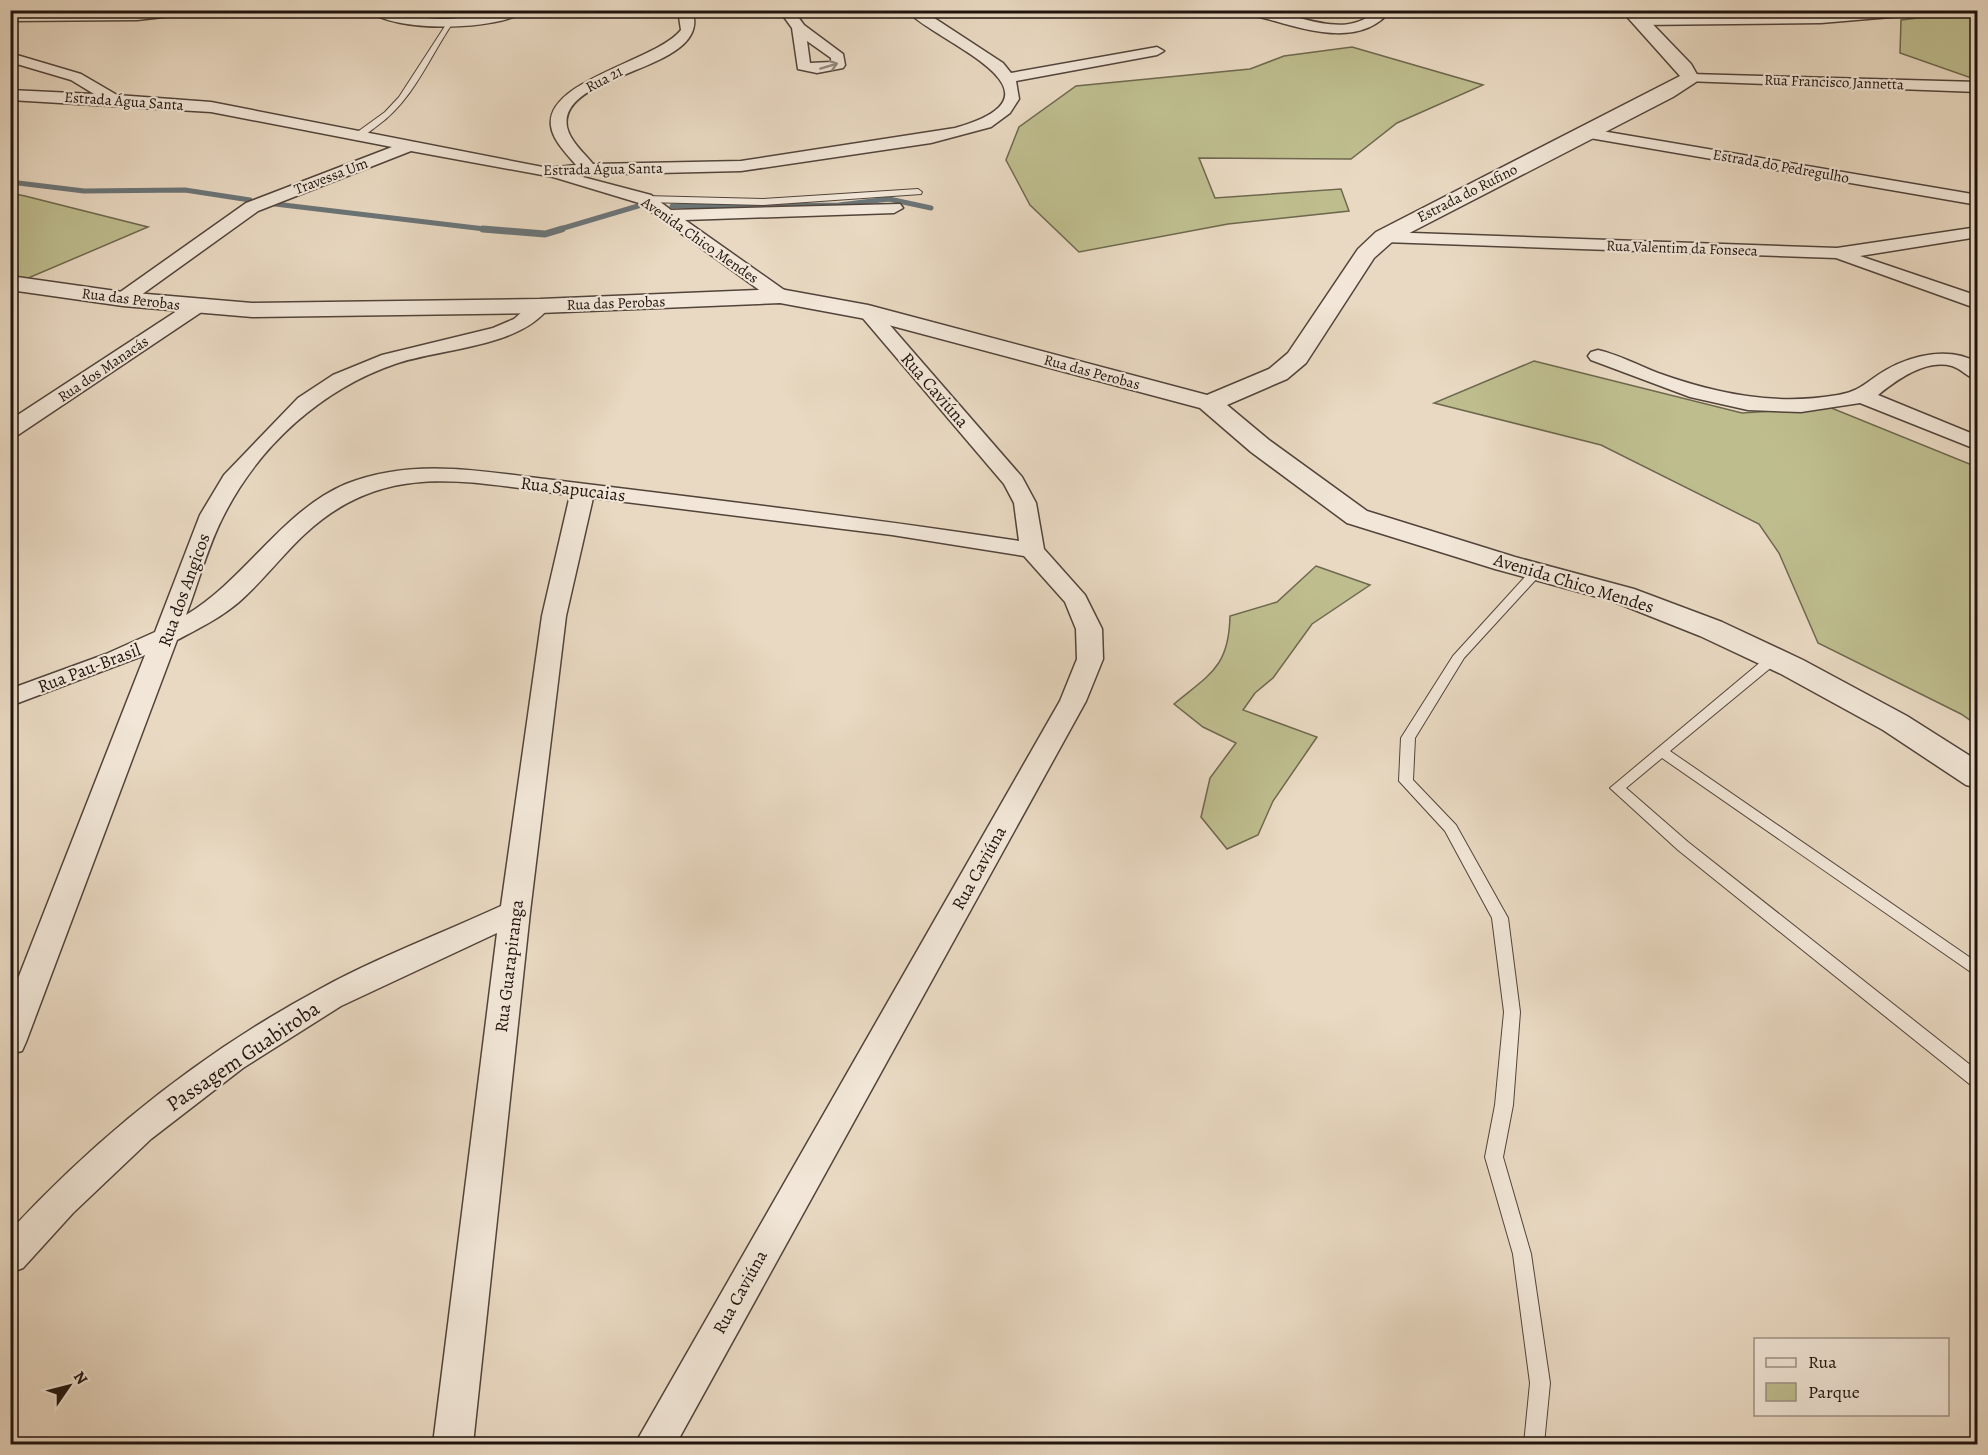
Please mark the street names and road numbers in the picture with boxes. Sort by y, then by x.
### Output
street label: Rua 21 [582,61,626,97]
street label: Rua Francisco Jannetta [1764,70,1904,94]
street label: Estrada Água Santa [64,87,184,115]
street label: Estrada do Pedregulho [1711,144,1851,188]
street label: Travessa Um [291,153,371,199]
street label: Estrada Água Santa [543,158,663,180]
street label: Estrada do Rufino [1413,159,1521,227]
street label: Avenida Chico Mendes [637,192,762,288]
street label: Rua Valentim da Fonseca [1606,235,1758,261]
street label: Rua das Perobas [81,283,181,315]
street label: Rua das Perobas [566,291,666,315]
street label: Rua dos Manacás [54,331,152,407]
street label: Rua Caviúna [896,347,975,433]
street label: Rua das Perobas [1042,350,1142,394]
street label: Rua Sapucaias [519,471,627,507]
street label: Rua dos Angicos [152,530,216,650]
street label: Avenida Chico Mendes [1490,547,1657,619]
street label: Rua Pau-Brasil [34,637,145,699]
street label: Rua Caviúna [946,821,1012,914]
street label: Rua Guarapiranga [489,898,529,1034]
street label: Passagem Guabiroba [161,994,325,1118]
street label: Rua Caviúna [707,1245,773,1338]

